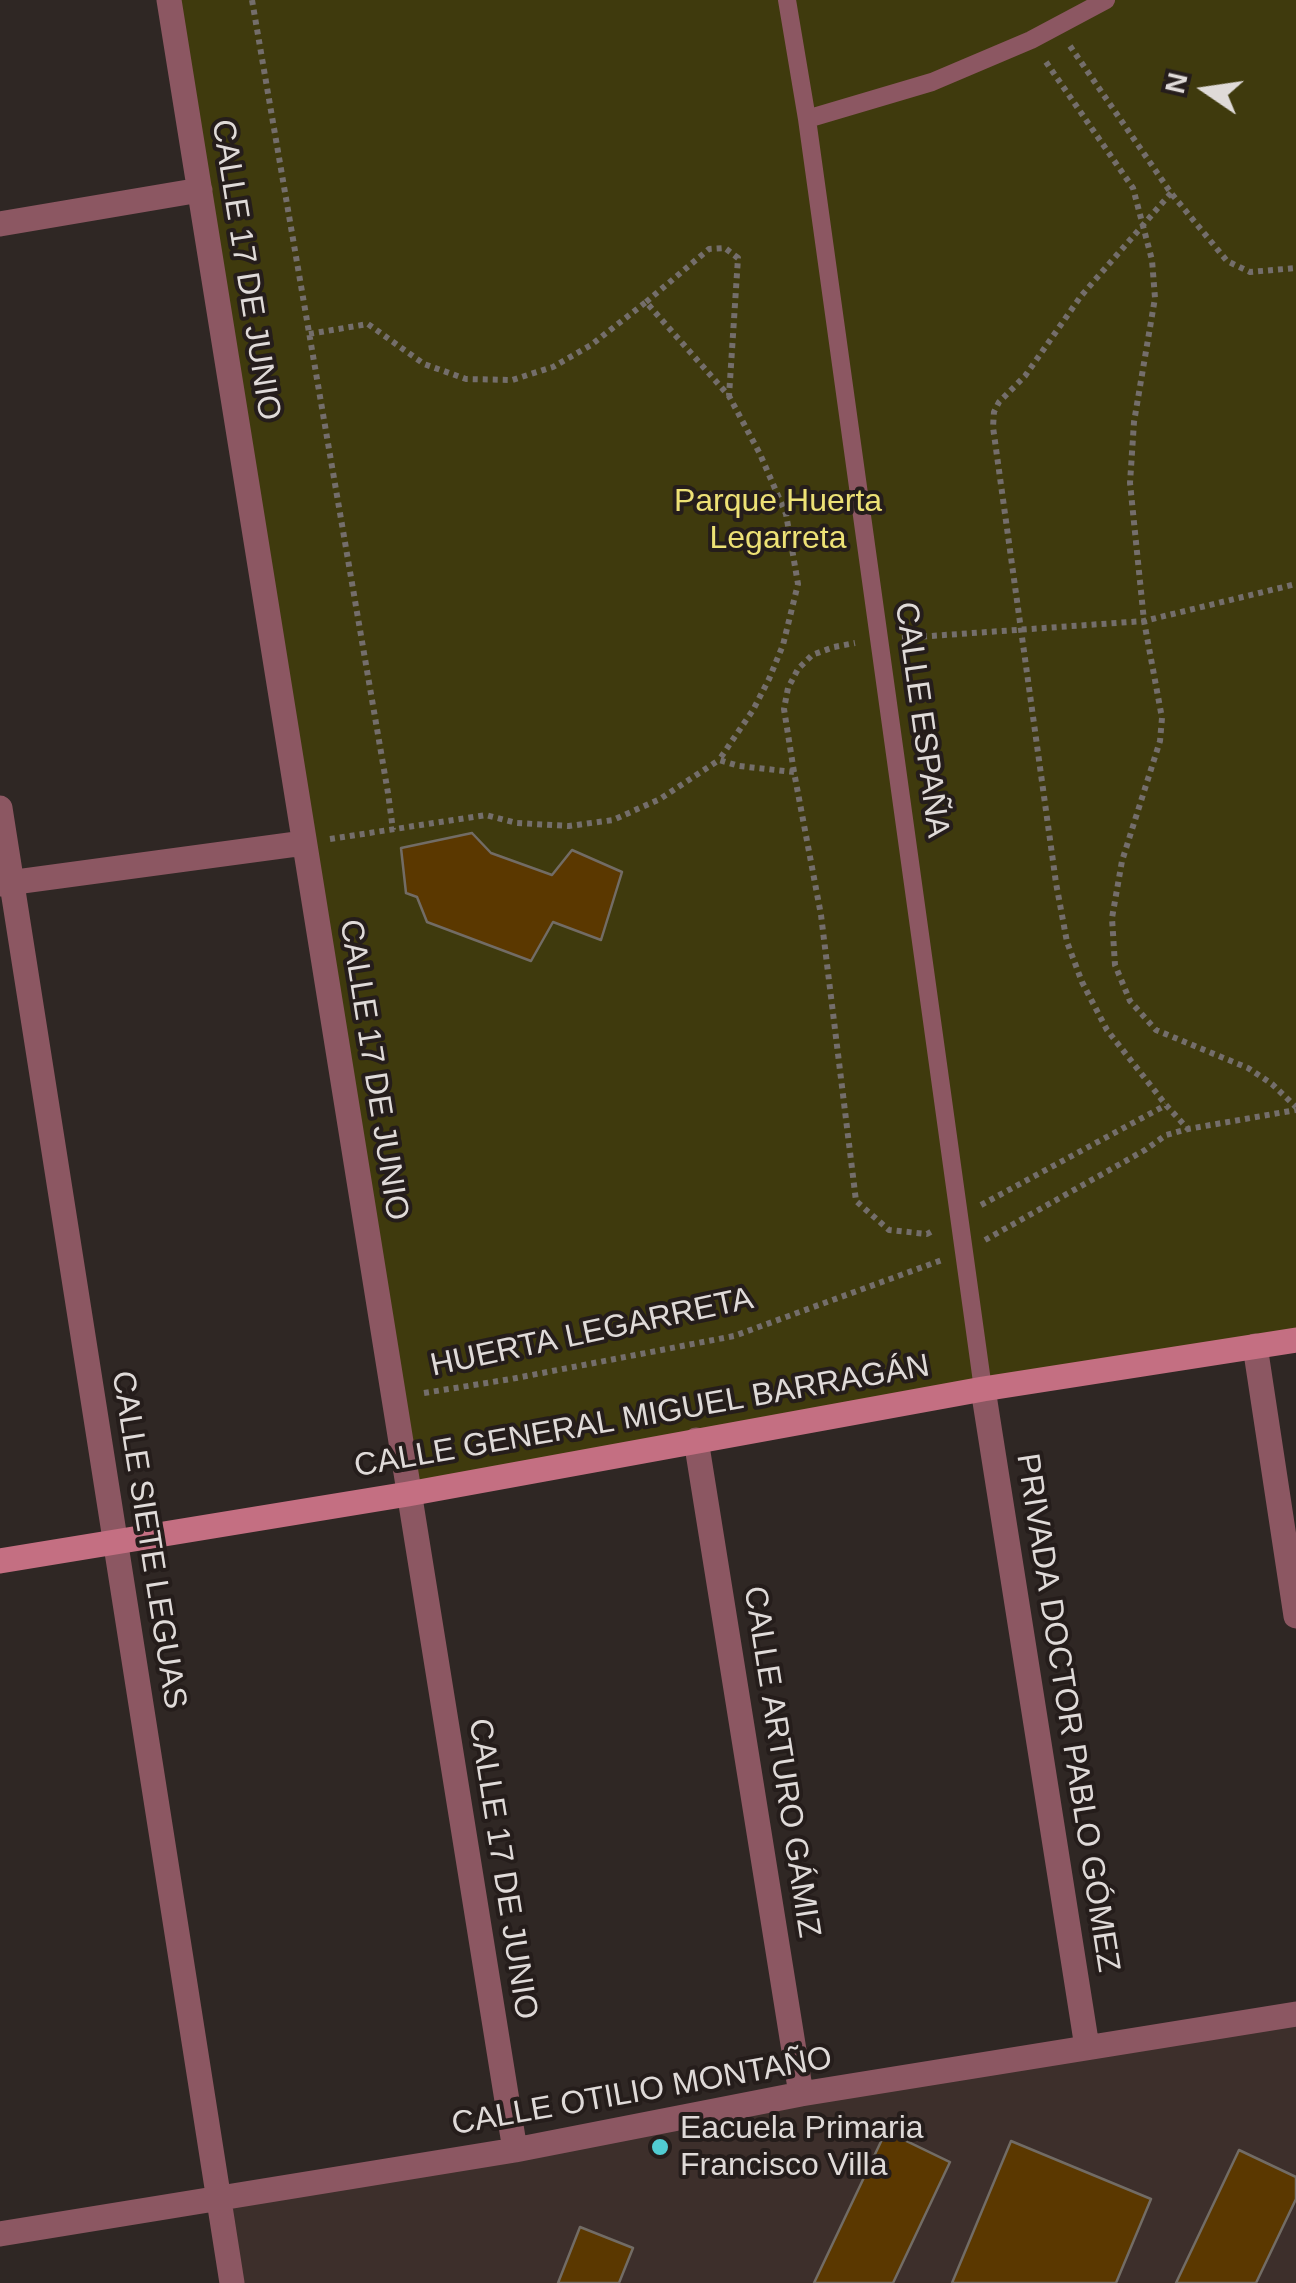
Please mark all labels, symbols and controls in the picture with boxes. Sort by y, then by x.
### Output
north arrow [1156,40,1256,140]
text: N [1159,70,1194,96]
street label: CALLE 17 DE JUNIO [202,117,288,423]
park label: Parque Huerta Legarreta [674,483,882,558]
street label: CALLE ESPAÑA [885,600,957,840]
street label: CALLE 17 DE JUNIO [330,917,416,1223]
street label: HUERTA LEGARRETA [427,1280,757,1386]
street label: CALLE GENERAL MIGUEL BARRAGÁN [351,1347,933,1487]
street label: CALLE SIETE LEGUAS [102,1368,194,1712]
street label: PRIVADA DOCTOR PABLO GÓMEZ [1007,1451,1127,1975]
street label: CALLE ARTURO GÁMIZ [734,1584,828,1940]
street label: CALLE 17 DE JUNIO [459,1716,545,2022]
street label: CALLE OTILIO MONTAÑO [449,2040,835,2144]
place label: Eacuela Primaria Francisco Villa [680,2110,924,2185]
marker: Eacuela Primaria Francisco Villa [649,2136,671,2158]

